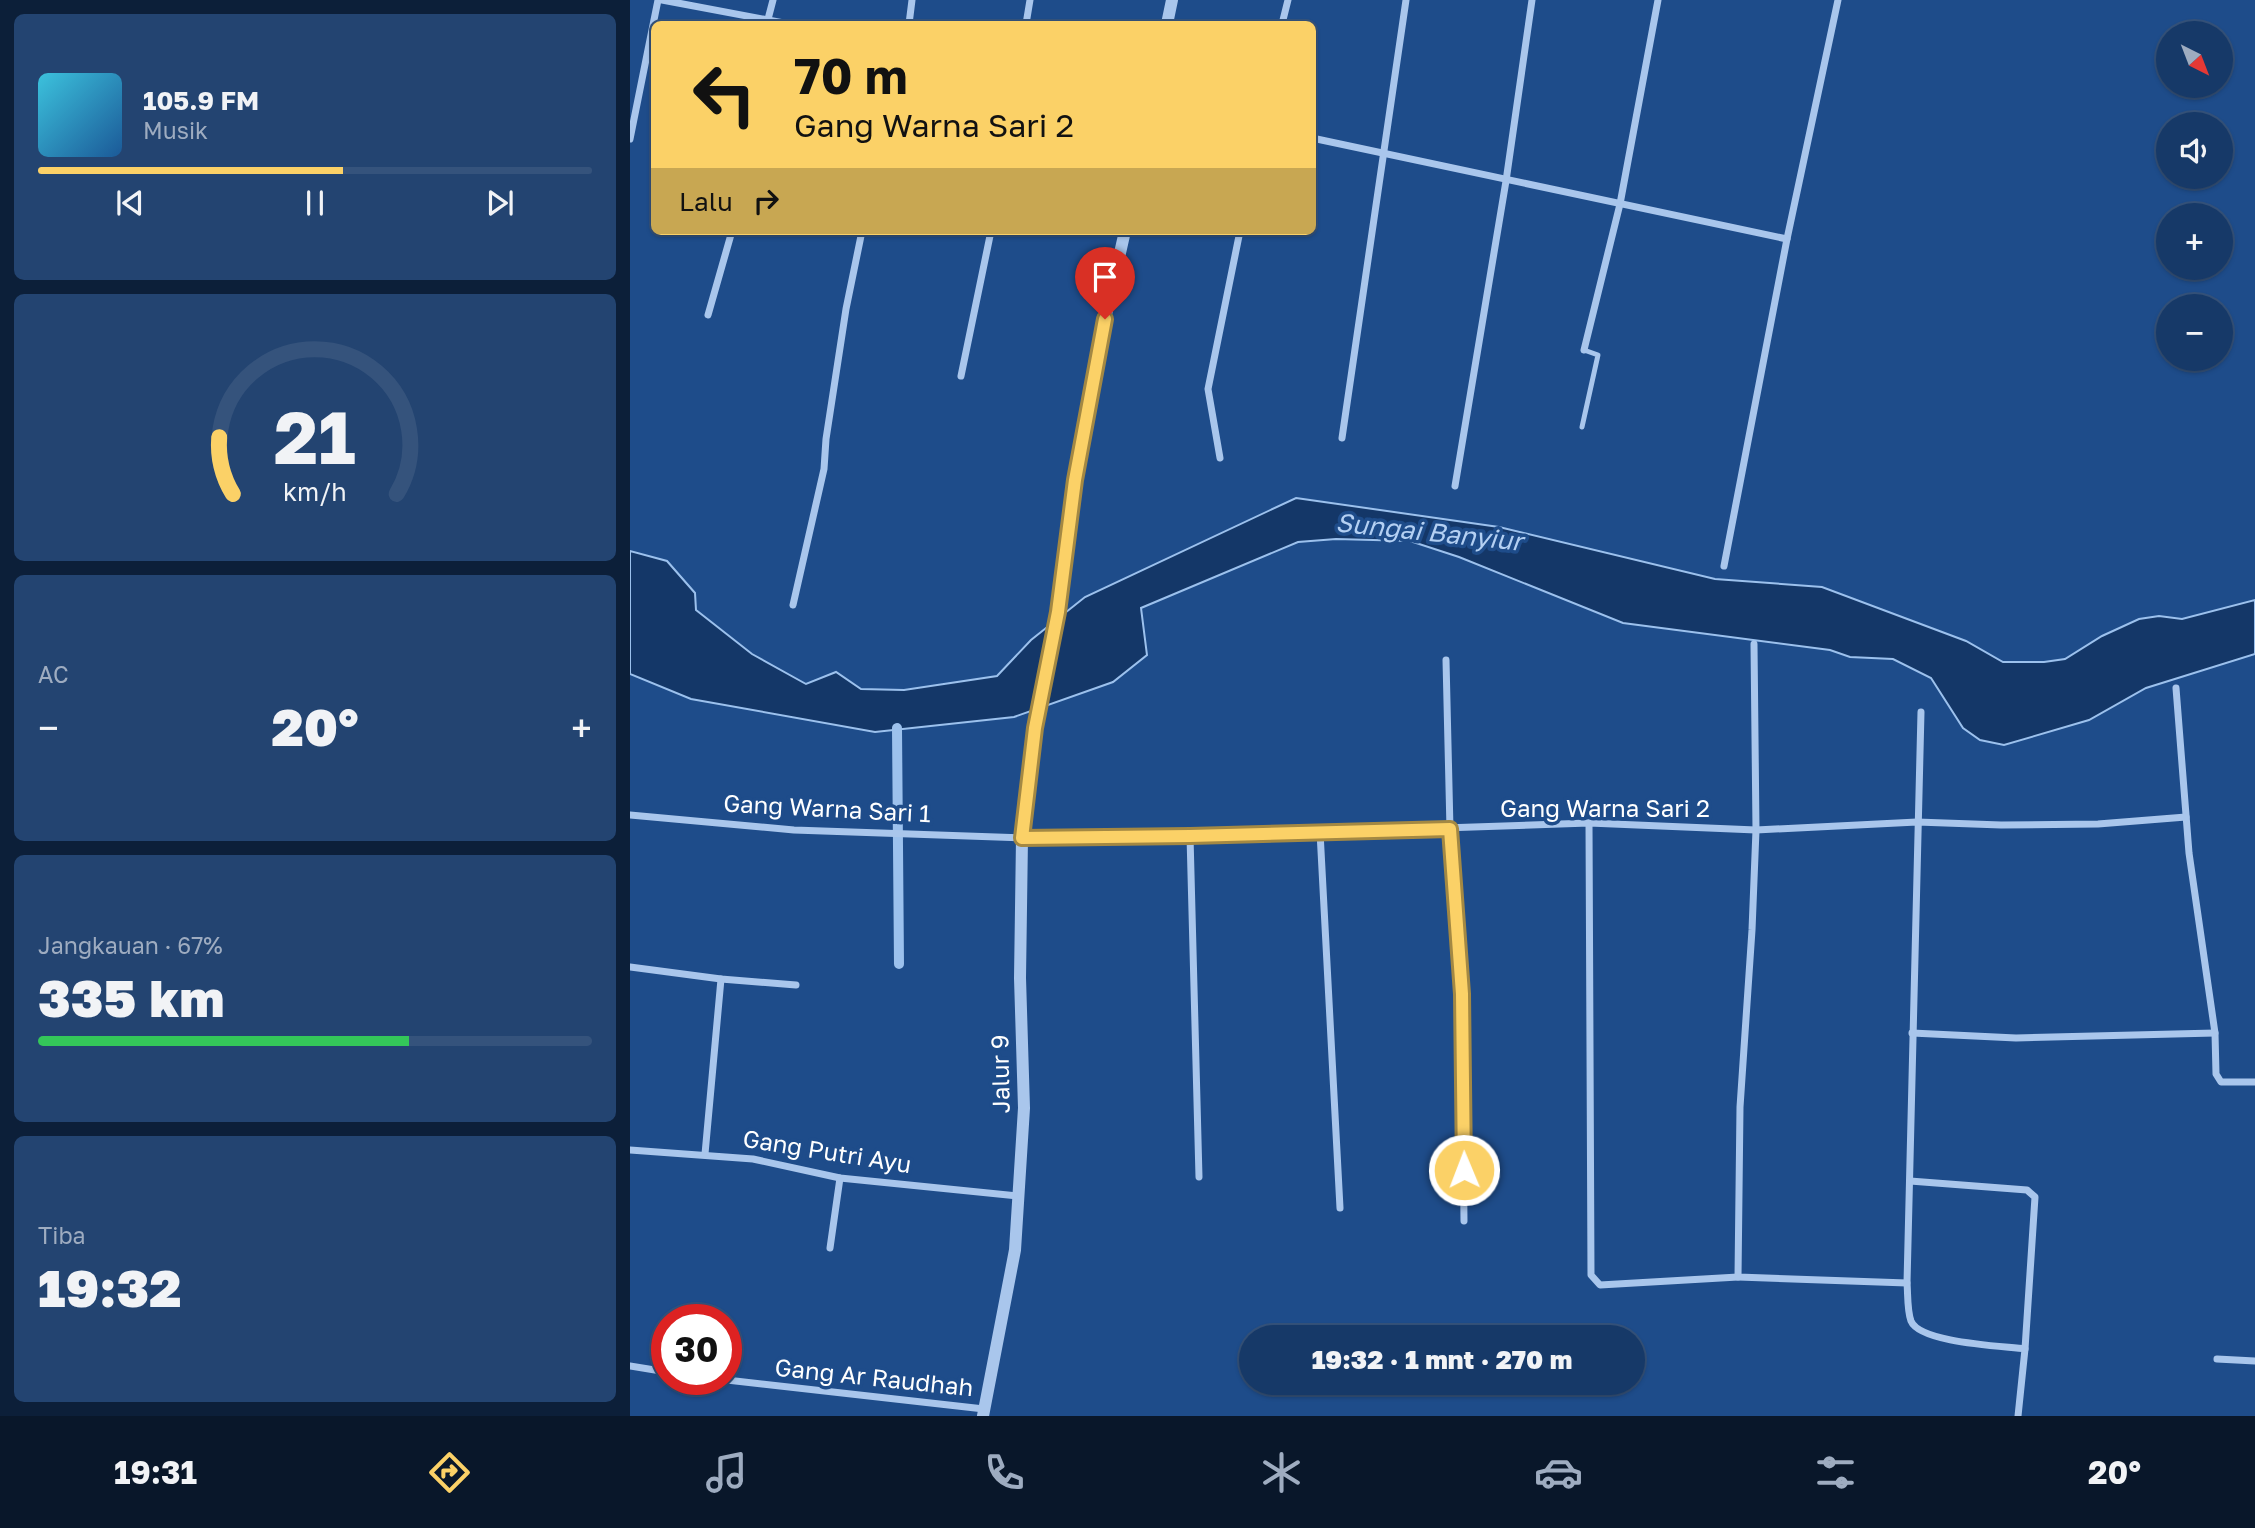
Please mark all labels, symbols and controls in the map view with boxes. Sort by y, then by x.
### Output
north arrow [2156,21,2233,98]
map controls [2156,21,2233,371]
text: 70 m [794,46,908,105]
icon: left [679,49,770,140]
text: 105.9 FM [143,85,259,116]
text: Gang Warna Sari 2 [794,106,1074,144]
button: sound [2156,112,2233,189]
text: Musik [143,116,208,144]
icon: right [747,182,785,220]
icon: previous [111,184,149,222]
icon: pause [296,184,334,222]
icon: next [481,184,519,222]
text: Lalu [679,186,733,217]
button: + [2156,203,2233,280]
pin [1075,247,1135,319]
icon: arrive [1086,258,1124,296]
button: − [2156,294,2233,371]
text: 21 [274,393,356,480]
text: km/h [283,475,347,506]
water label: Sungai Banyiur [1334,506,1528,557]
text: AC [38,660,69,688]
text: 20° [272,695,358,757]
text: − [38,705,59,750]
text: + [571,705,592,750]
street label: Gang Warna Sari 1 [723,788,932,827]
street label: Gang Warna Sari 2 [1500,793,1710,822]
text: Jangkauan · 67% [38,931,223,959]
text: 335 km [38,966,225,1028]
street label: Jalur 9 [984,1034,1015,1114]
street label: Gang Putri Ayu [741,1123,914,1178]
position arrow [1427,1133,1501,1207]
text: Tiba [38,1221,86,1249]
text: 19:32 [38,1256,181,1318]
speed limit sign: 30 [651,1304,742,1395]
text: 19:32 · 1 mnt · 270 m [1312,1344,1572,1375]
street label: Gang Ar Raudhah [773,1352,975,1401]
icon: directions [425,1448,474,1497]
icon: music [702,1448,751,1497]
icon: phone [980,1448,1029,1497]
icon: climate [1257,1448,1306,1497]
icon: car [1534,1448,1583,1497]
icon: filters [1811,1448,1860,1497]
text: 19:31 [114,1453,197,1491]
text: 20° [2088,1453,2141,1491]

